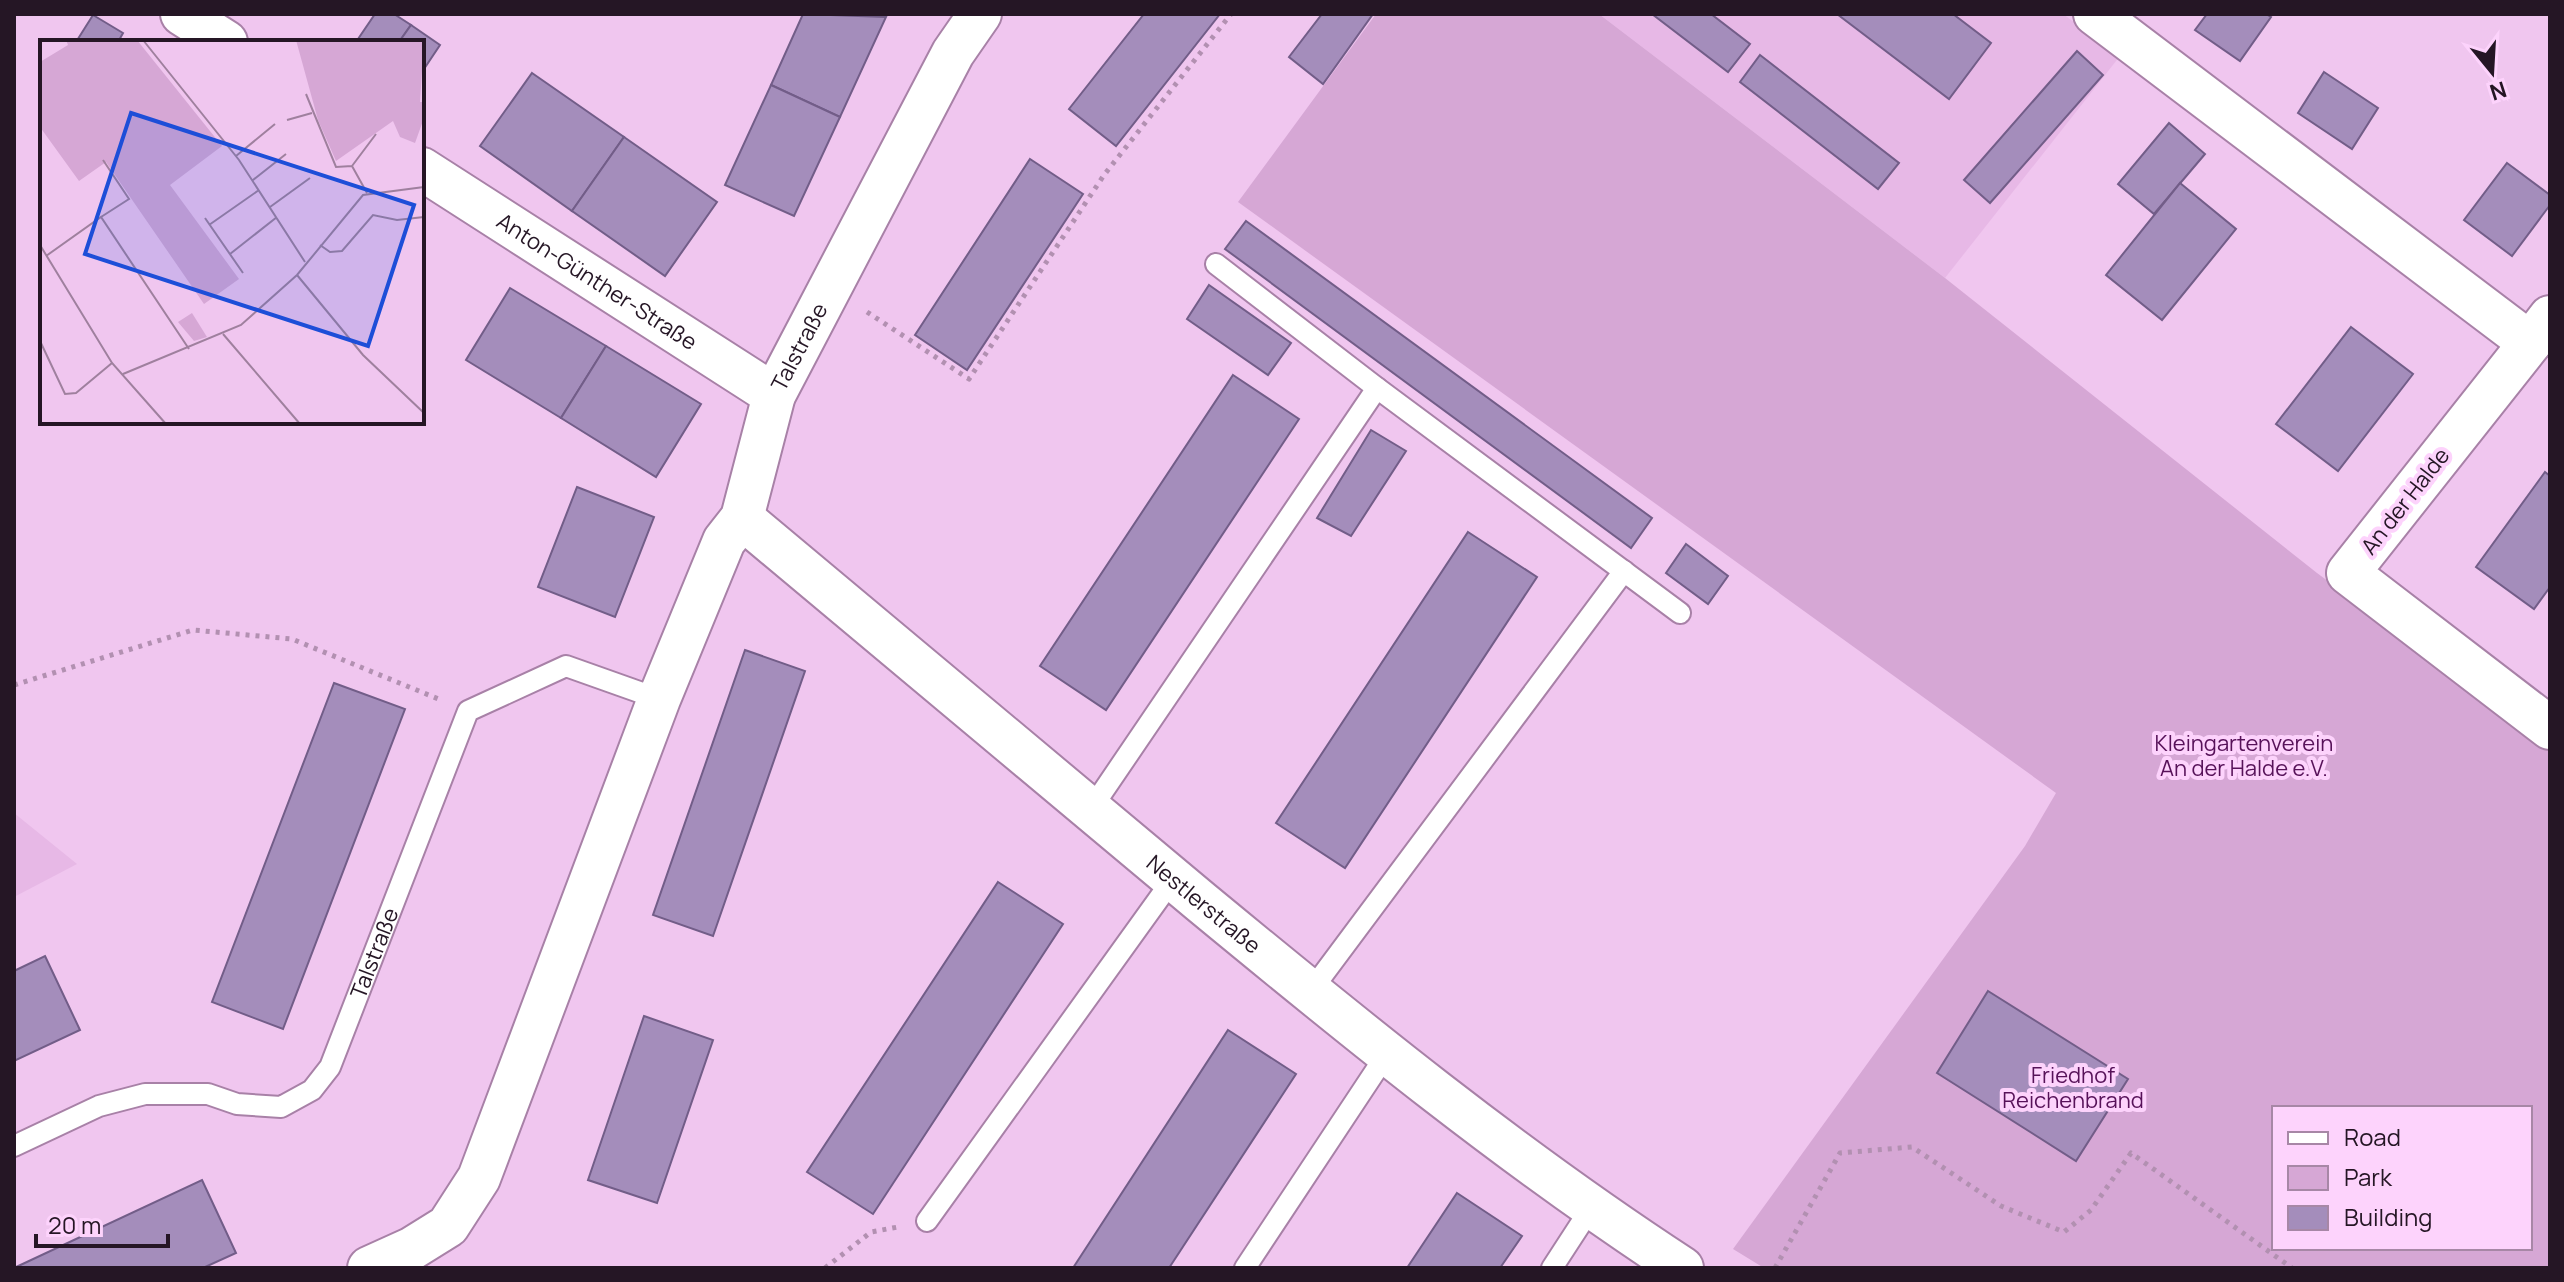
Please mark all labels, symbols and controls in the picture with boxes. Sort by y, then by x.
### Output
north arrow [2452,32,2532,112]
inset map [40,40,424,424]
text: N [2486,74,2510,108]
street label: Anton-Günther-Straße [491,206,703,357]
street label: Talstraße [764,298,835,396]
street label: An der Halde [2354,441,2456,561]
park label: Kleingartenverein An der Halde e.V. [2155,728,2333,783]
street label: Nestlerstraße [1140,848,1267,960]
street label: Talstraße [343,903,405,1003]
park label: Friedhof Reichenbrand [2002,1060,2144,1115]
legend [2272,1106,2532,1250]
text: Road [2344,1120,2401,1153]
text: Park [2344,1160,2393,1193]
scale bar [36,1198,168,1248]
text: Building [2344,1200,2432,1233]
text: 20 m [48,1208,101,1241]

